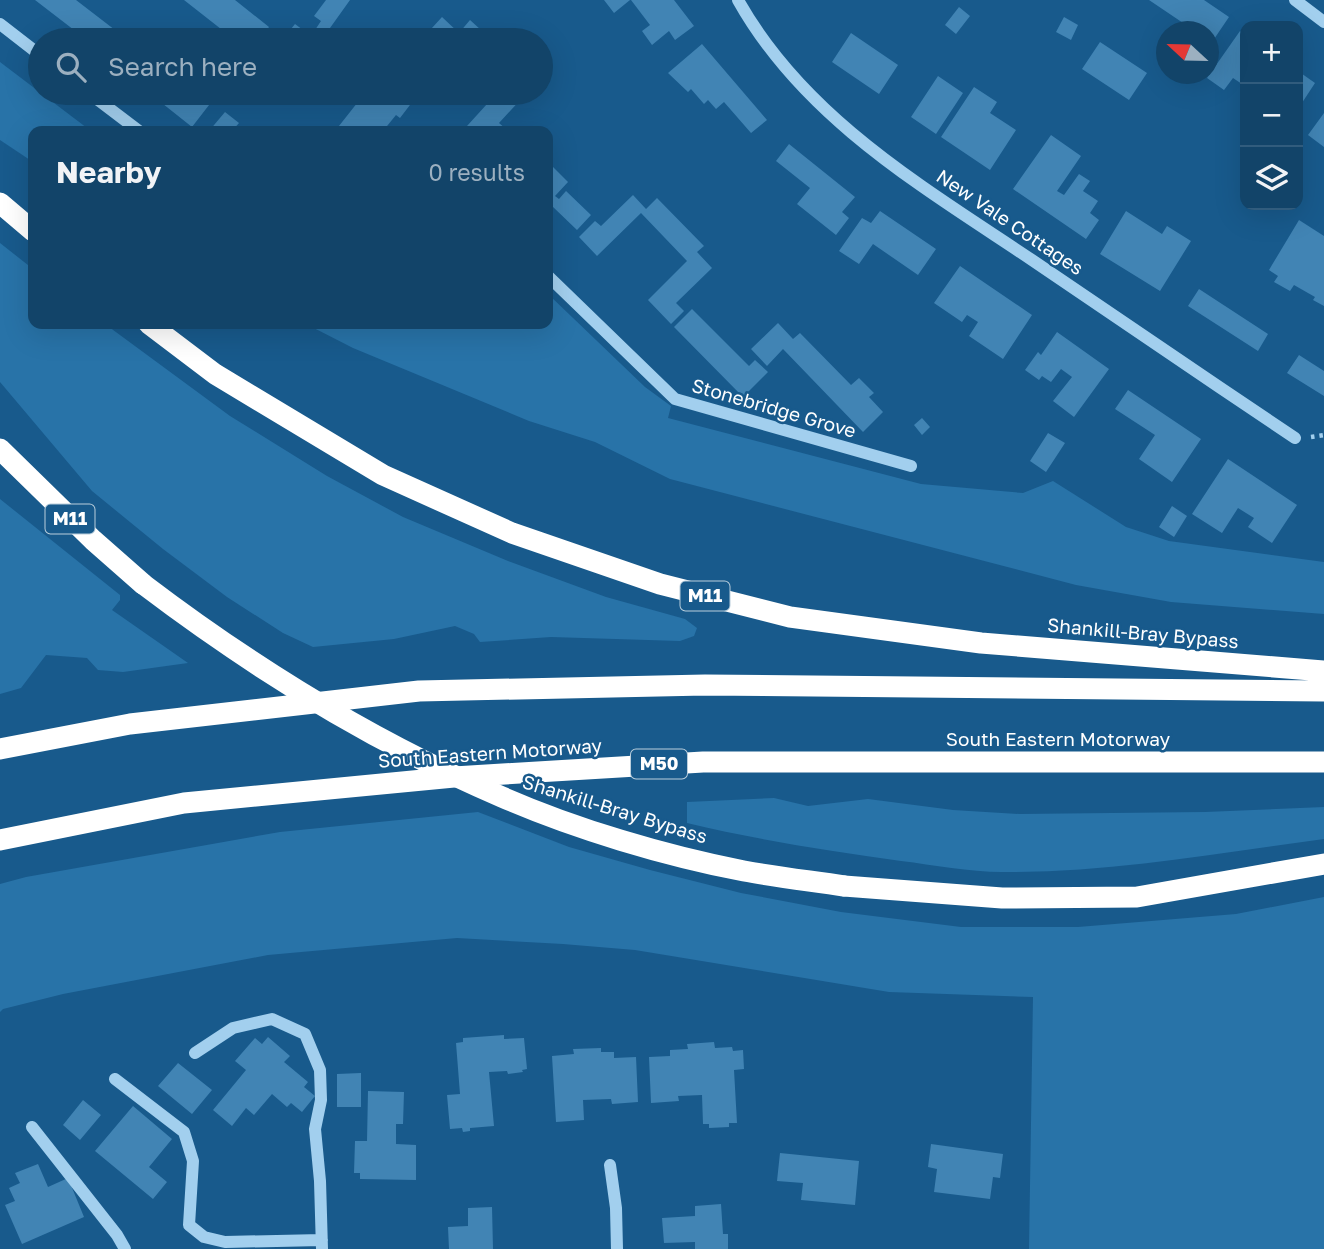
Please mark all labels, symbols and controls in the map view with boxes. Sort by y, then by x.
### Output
north arrow [1156,21,1219,84]
map controls [1240,21,1303,210]
button: + [1240,21,1303,84]
search box [28,28,553,105]
icon: search [52,48,90,86]
text: Search here [108,51,257,82]
button: − [1240,84,1303,147]
button: layers [1240,147,1303,210]
text: Nearby [56,154,161,190]
text: 0 results [429,158,525,186]
street label: New Vale Cottages [932,164,1088,279]
street label: Stonebridge Grove [689,373,859,442]
road number: M11 [46,504,94,534]
road number: M11 [680,582,730,610]
street label: Shankill-Bray Bypass [1046,613,1240,652]
street label: South Eastern Motorway [946,727,1171,750]
street label: South Eastern Motorway [377,733,603,772]
road number: M50 [631,750,687,778]
street label: Shankill-Bray Bypass [520,769,710,848]

